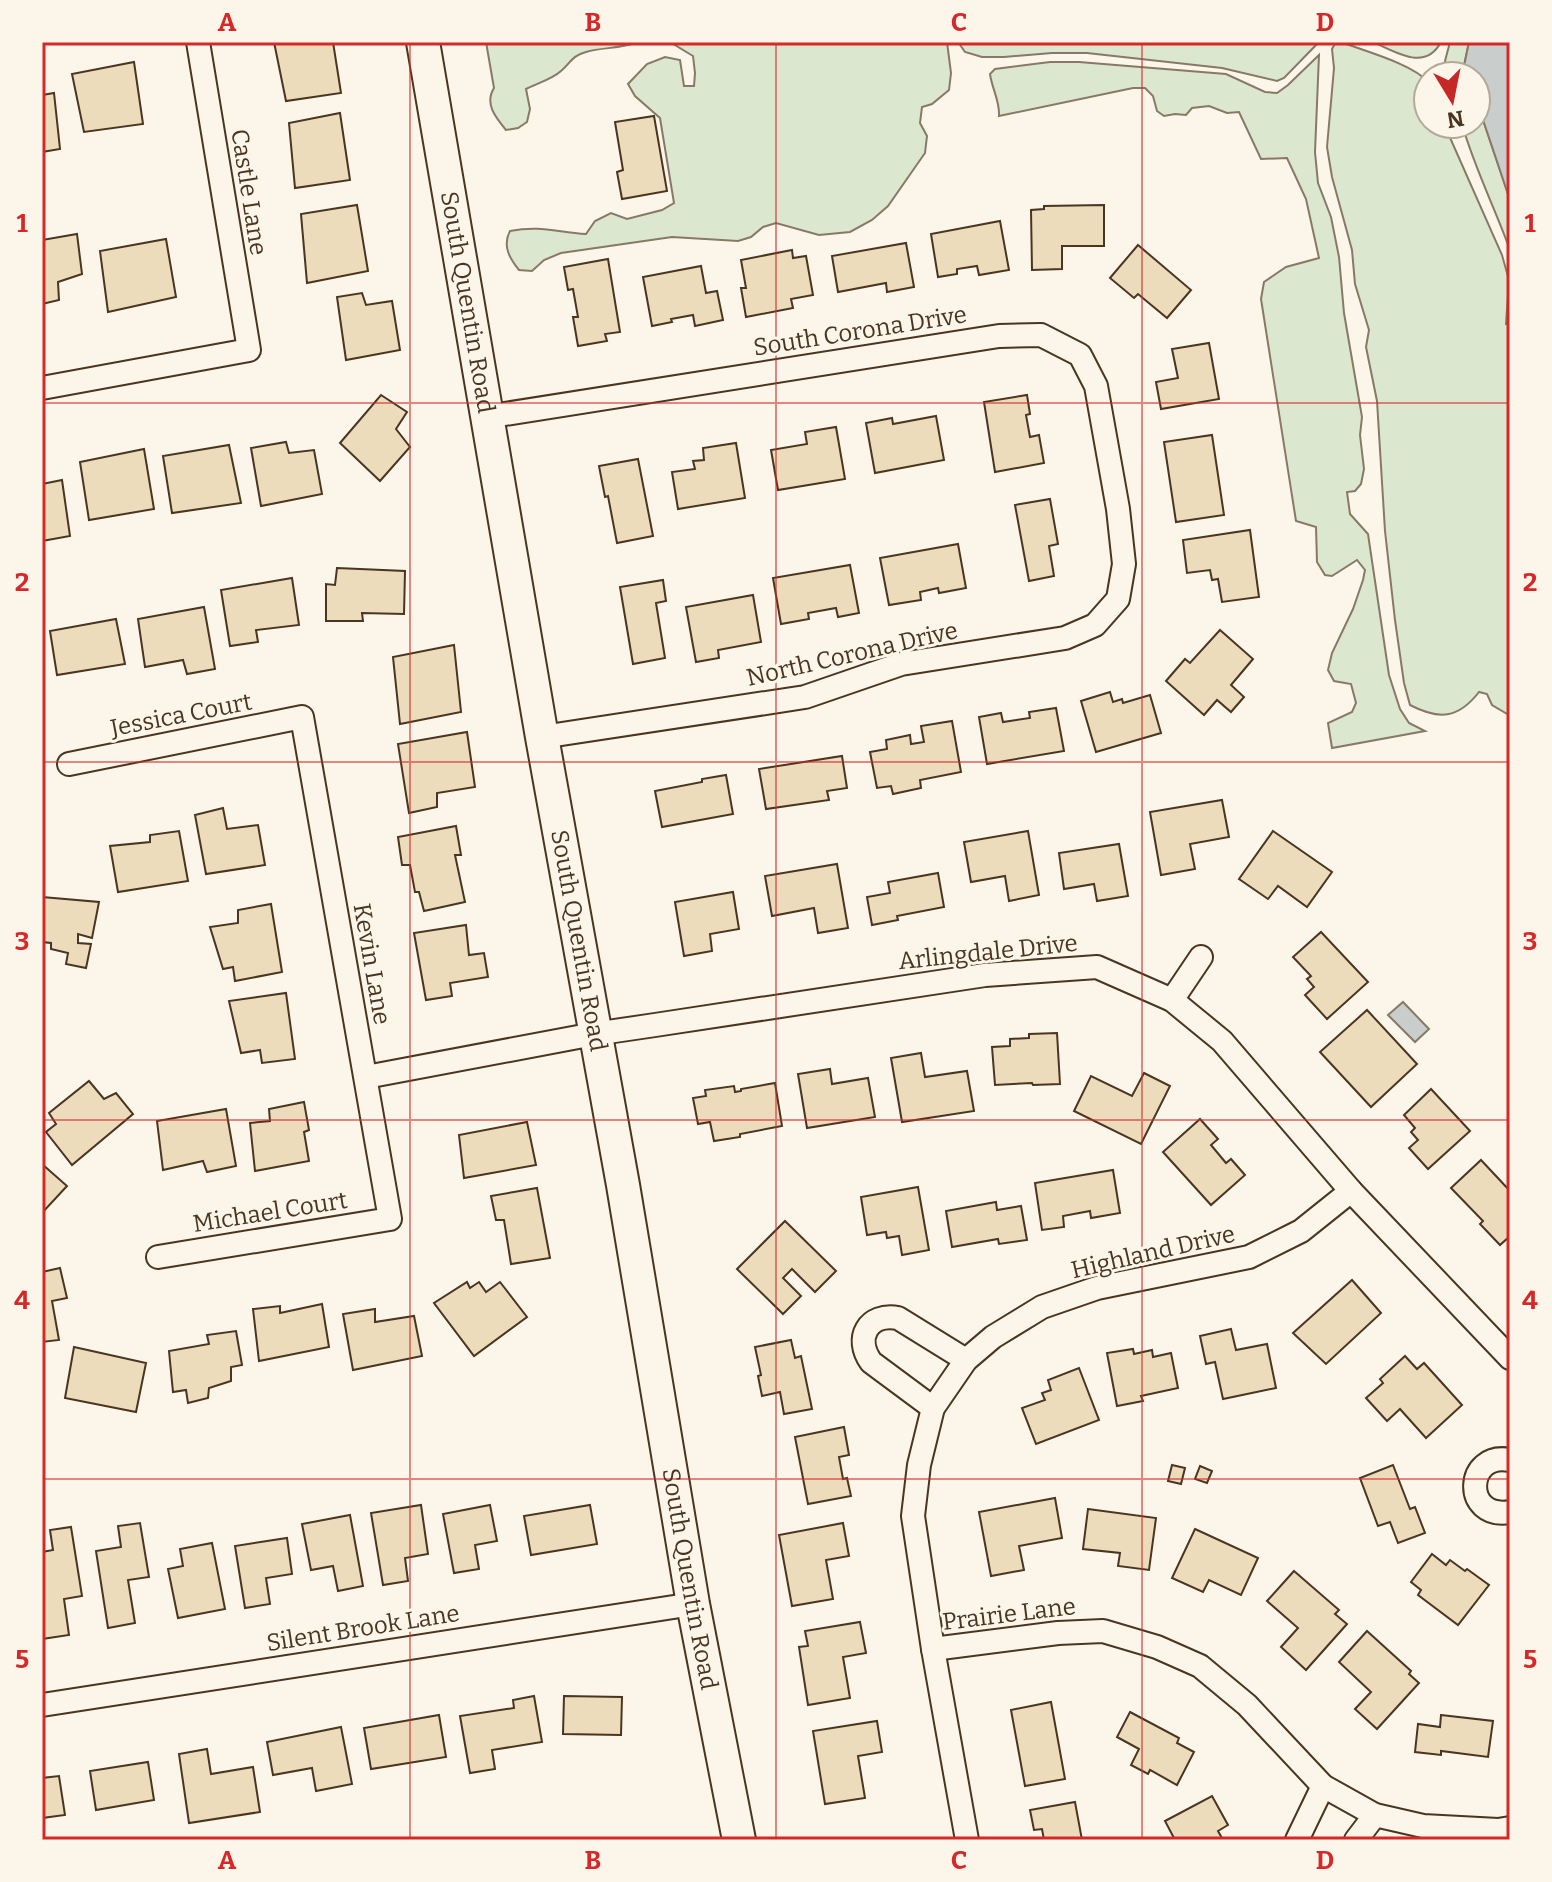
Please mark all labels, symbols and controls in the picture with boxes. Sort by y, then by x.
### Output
text: A [218,7,237,38]
text: B [585,7,601,38]
text: C [951,7,967,38]
text: D [1316,7,1334,38]
north arrow [1412,60,1492,140]
text: N [1445,104,1466,134]
street label: Castle Lane [225,127,273,257]
street label: South Quentin Road [435,189,500,415]
text: 1 [16,208,28,239]
text: 1 [1524,208,1536,239]
street label: South Corona Drive [751,300,969,362]
text: 2 [15,567,29,598]
text: 2 [1523,567,1537,598]
street label: North Corona Drive [744,616,960,692]
street label: Jessica Court [107,688,254,743]
street label: South Quentin Road [545,828,613,1054]
street label: Kevin Lane [348,901,396,1027]
text: 3 [15,926,29,957]
text: 3 [1523,926,1537,957]
street label: Arlingdale Drive [897,929,1079,975]
street label: Michael Court [191,1186,350,1238]
street label: Highland Drive [1068,1220,1238,1284]
text: 4 [14,1285,30,1316]
text: 4 [1522,1285,1538,1316]
street label: South Quentin Road [657,1466,723,1692]
street label: Prairie Lane [941,1592,1077,1636]
street label: Silent Brook Lane [265,1599,461,1657]
text: 5 [15,1644,29,1675]
text: 5 [1523,1644,1537,1675]
text: A [218,1845,237,1876]
text: B [585,1845,601,1876]
text: C [951,1845,967,1876]
text: D [1316,1845,1334,1876]

